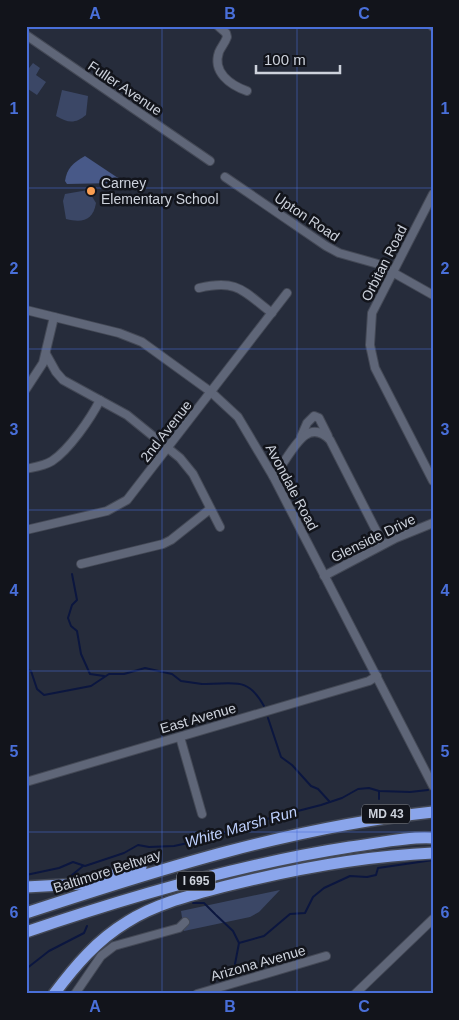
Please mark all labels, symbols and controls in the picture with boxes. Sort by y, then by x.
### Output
text: A [89,5,101,22]
text: B [224,5,236,22]
text: C [358,5,370,22]
scale bar [256,42,340,74]
text: 100 m [264,51,306,68]
street label: Fuller Avenue [85,58,165,119]
text: 1 [10,100,19,117]
text: 1 [441,100,450,117]
place label: Carney Elementary School [101,175,219,207]
marker: Carney Elementary School [85,185,97,197]
street label: Upton Road [272,189,342,245]
street label: Orbitan Road [358,222,410,304]
text: 2 [10,260,19,277]
text: 2 [441,260,450,277]
street label: 2nd Avenue [137,397,195,465]
text: 3 [10,421,19,438]
text: 3 [441,421,450,438]
street label: Avondale Road [263,441,321,533]
street label: Glenside Drive [328,511,418,565]
text: 4 [10,582,19,599]
text: 4 [441,582,450,599]
street label: East Avenue [158,699,238,736]
text: 5 [10,743,19,760]
text: 5 [441,743,450,760]
water label: White Marsh Run [183,802,299,851]
road number: MD 43 [362,804,410,824]
street label: Baltimore Beltway [51,846,163,896]
road number: I 695 [177,871,215,890]
text: 6 [10,904,19,921]
text: 6 [441,904,450,921]
street label: Arizona Avenue [209,942,307,984]
text: A [89,998,101,1015]
text: B [224,998,236,1015]
text: C [358,998,370,1015]

